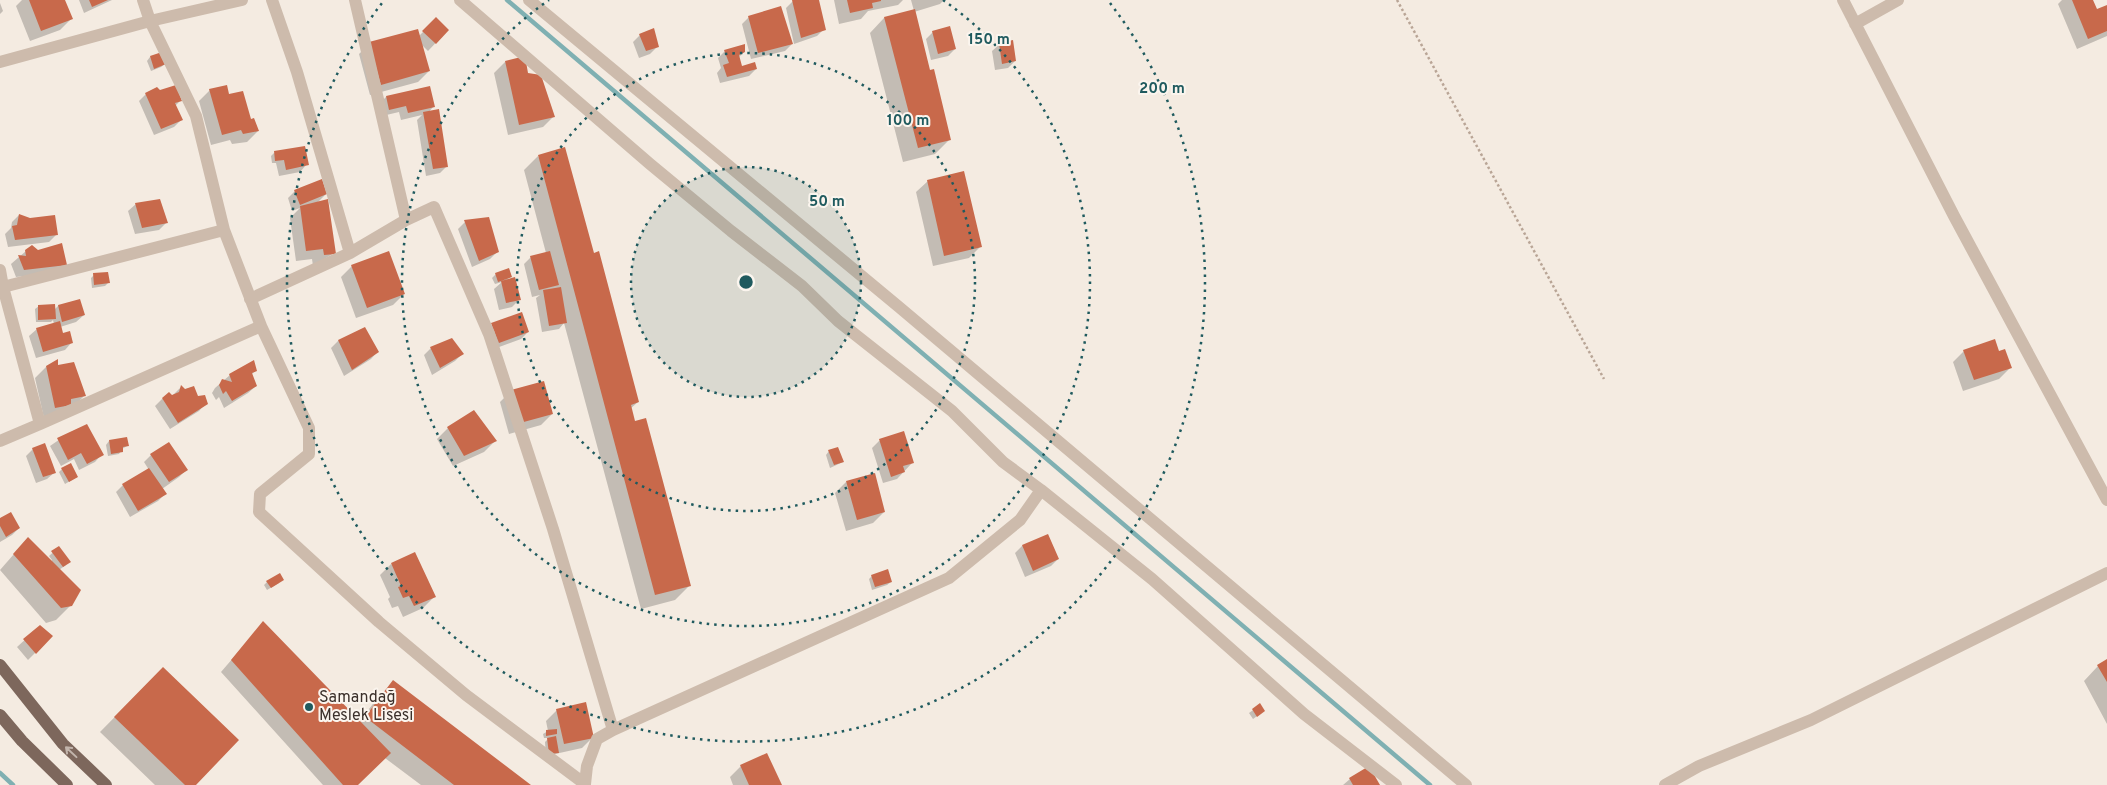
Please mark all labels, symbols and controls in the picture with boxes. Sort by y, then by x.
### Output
text: 150 m [968,31,1010,50]
text: 200 m [1139,80,1185,99]
text: 100 m [887,112,929,131]
text: 50 m [809,193,845,212]
centre of rings [737,273,755,291]
place label: Samandağ Meslek Lisesi [319,688,413,726]
marker: Samandağ Meslek Lisesi [303,701,315,713]
one-way arrow [64,746,77,758]

